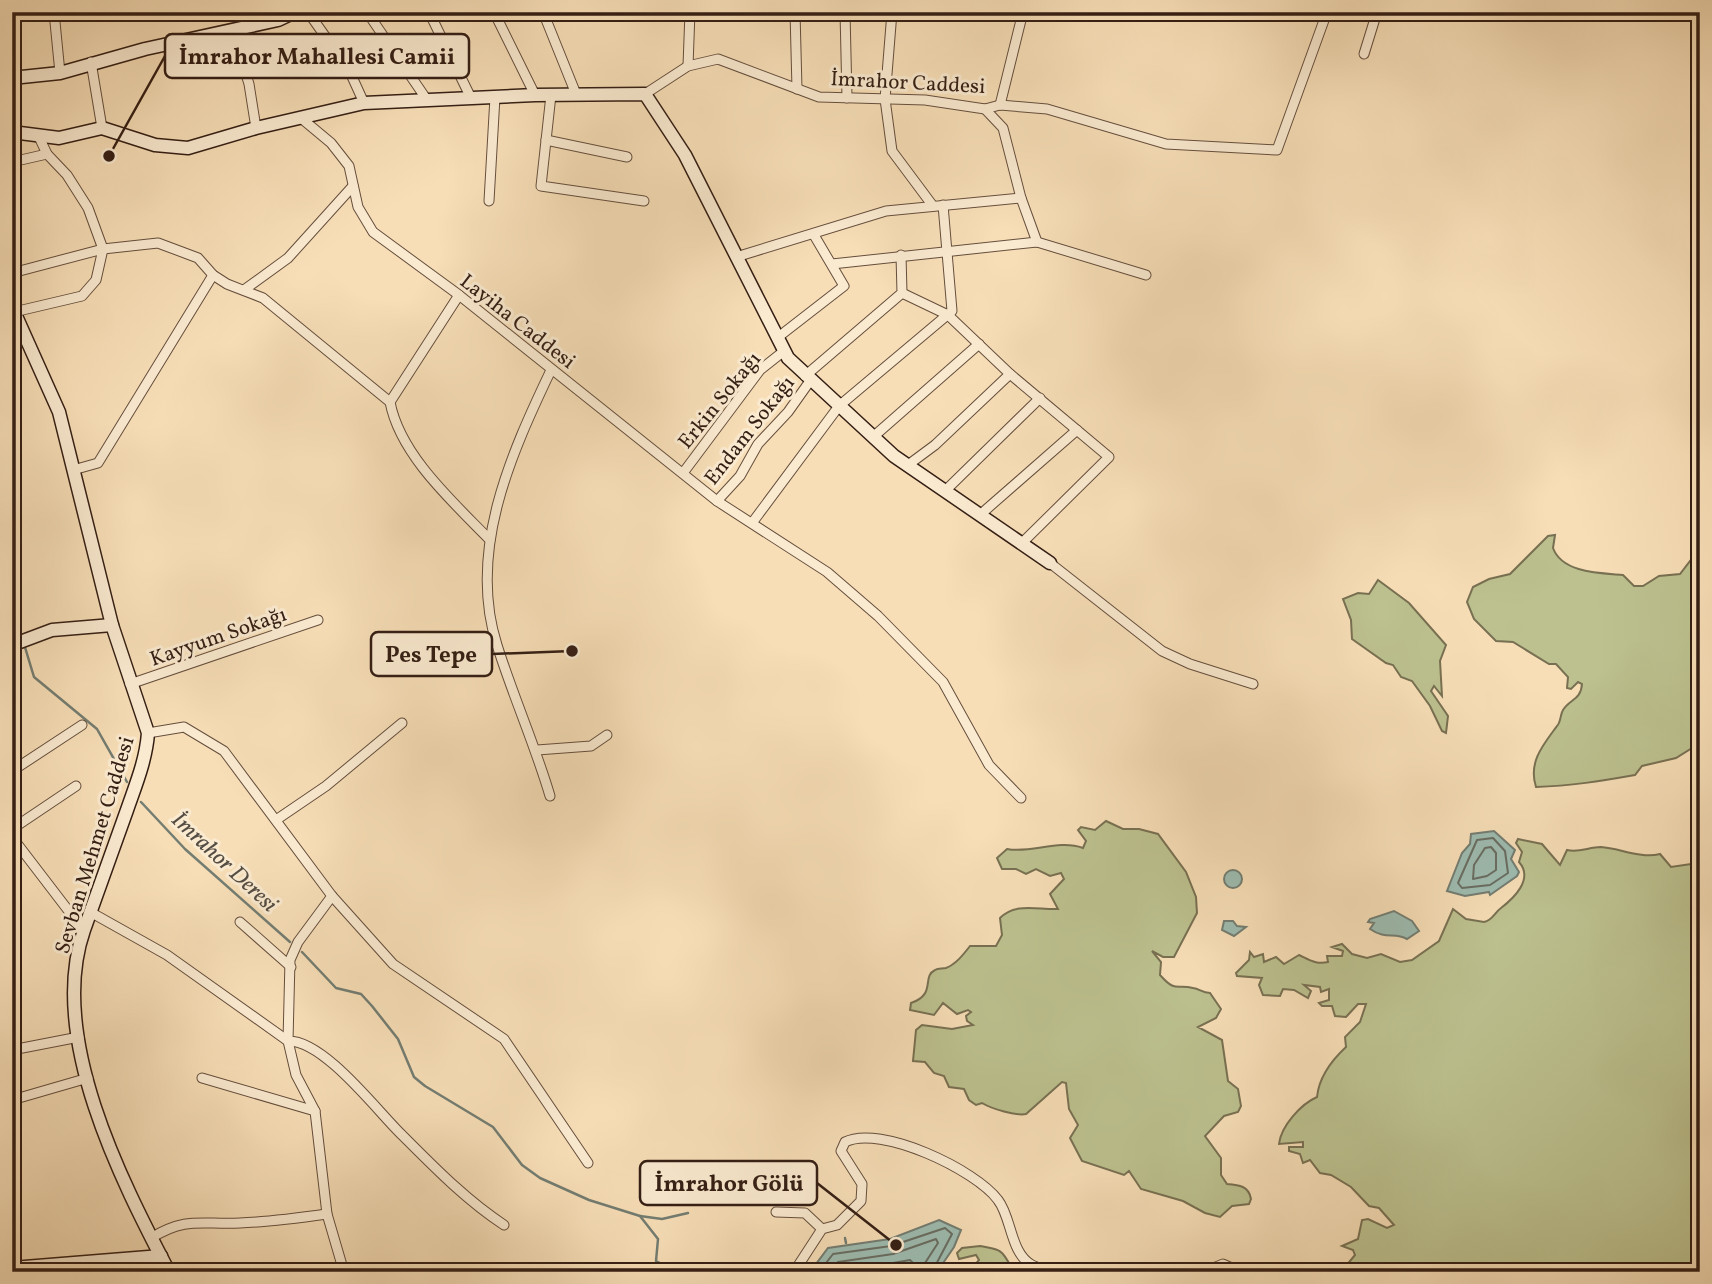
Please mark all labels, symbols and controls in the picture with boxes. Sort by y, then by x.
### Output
callout: İmrahor Mahallesi Camii [165,34,469,78]
text: İmrahor Mahallesi Camii [179,42,455,74]
street label: İmrahor Caddesi [830,65,986,102]
street label: Layiha Caddesi [453,268,581,377]
street label: Erkin Sokağı [672,346,768,456]
street label: Endam Sokağı [698,370,802,492]
street label: Kayyum Sokağı [146,600,291,674]
callout: Pes Tepe [371,632,492,676]
text: Pes Tepe [385,640,477,672]
street label: Sevban Mehmet Caddesi [49,733,142,958]
water label: İmrahor Deresi [163,805,284,920]
callout: İmrahor Gölü [640,1161,817,1205]
text: İmrahor Gölü [654,1169,804,1201]

